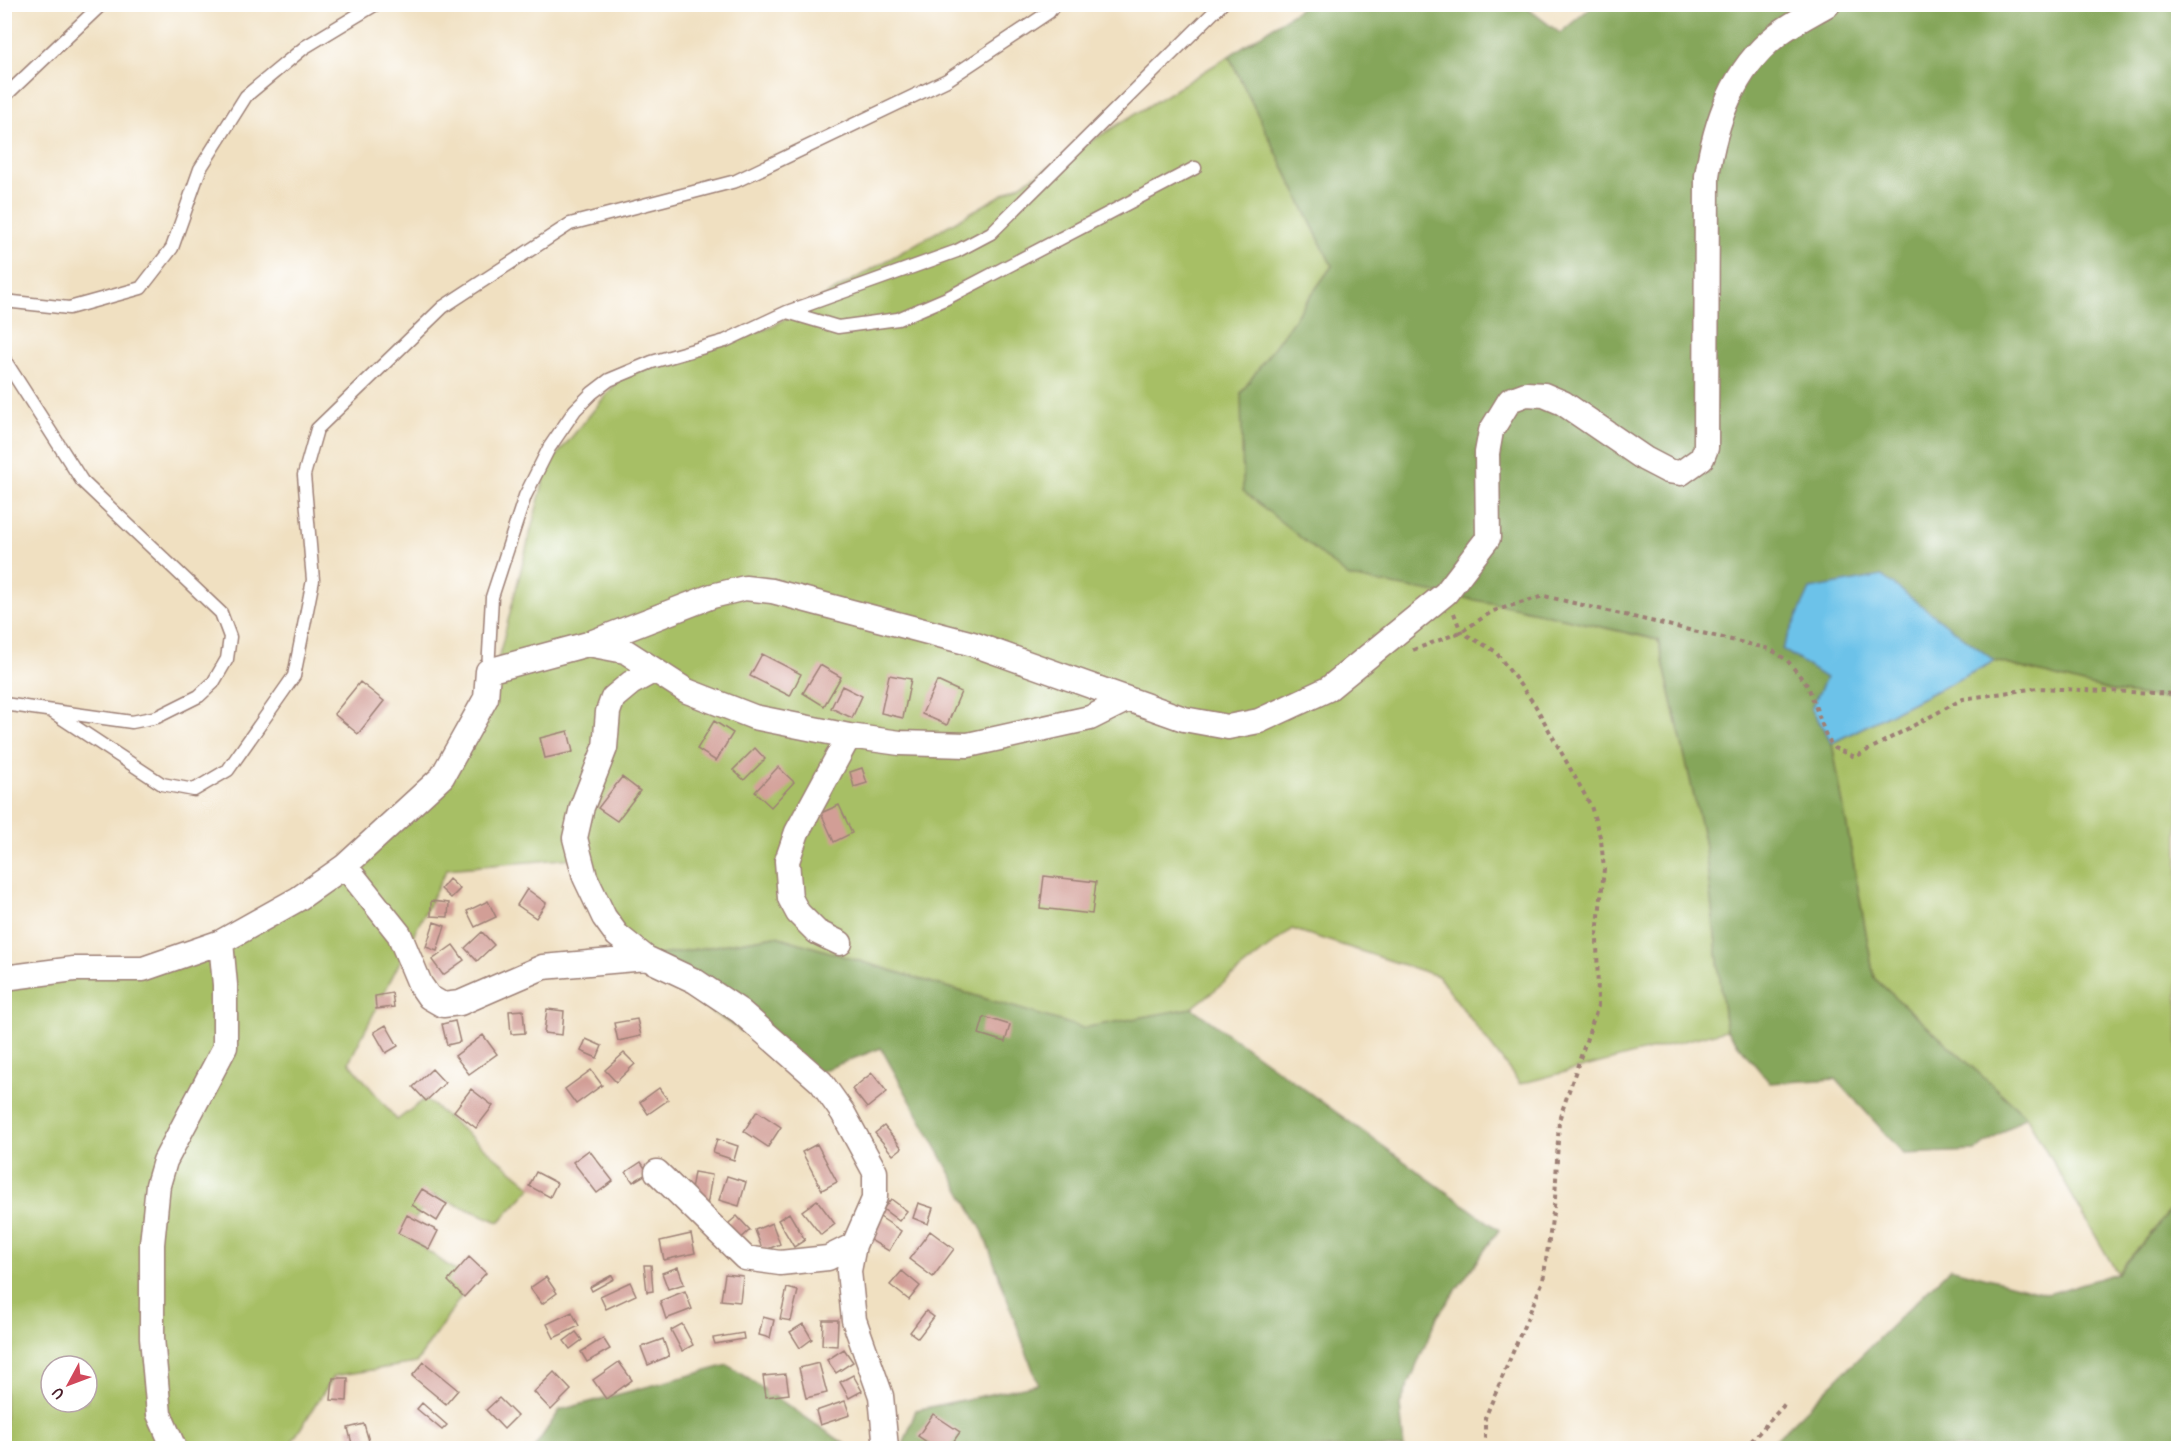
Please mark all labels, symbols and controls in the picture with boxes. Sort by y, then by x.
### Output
north arrow [39,1354,99,1414]
text: U [46,1383,69,1404]

